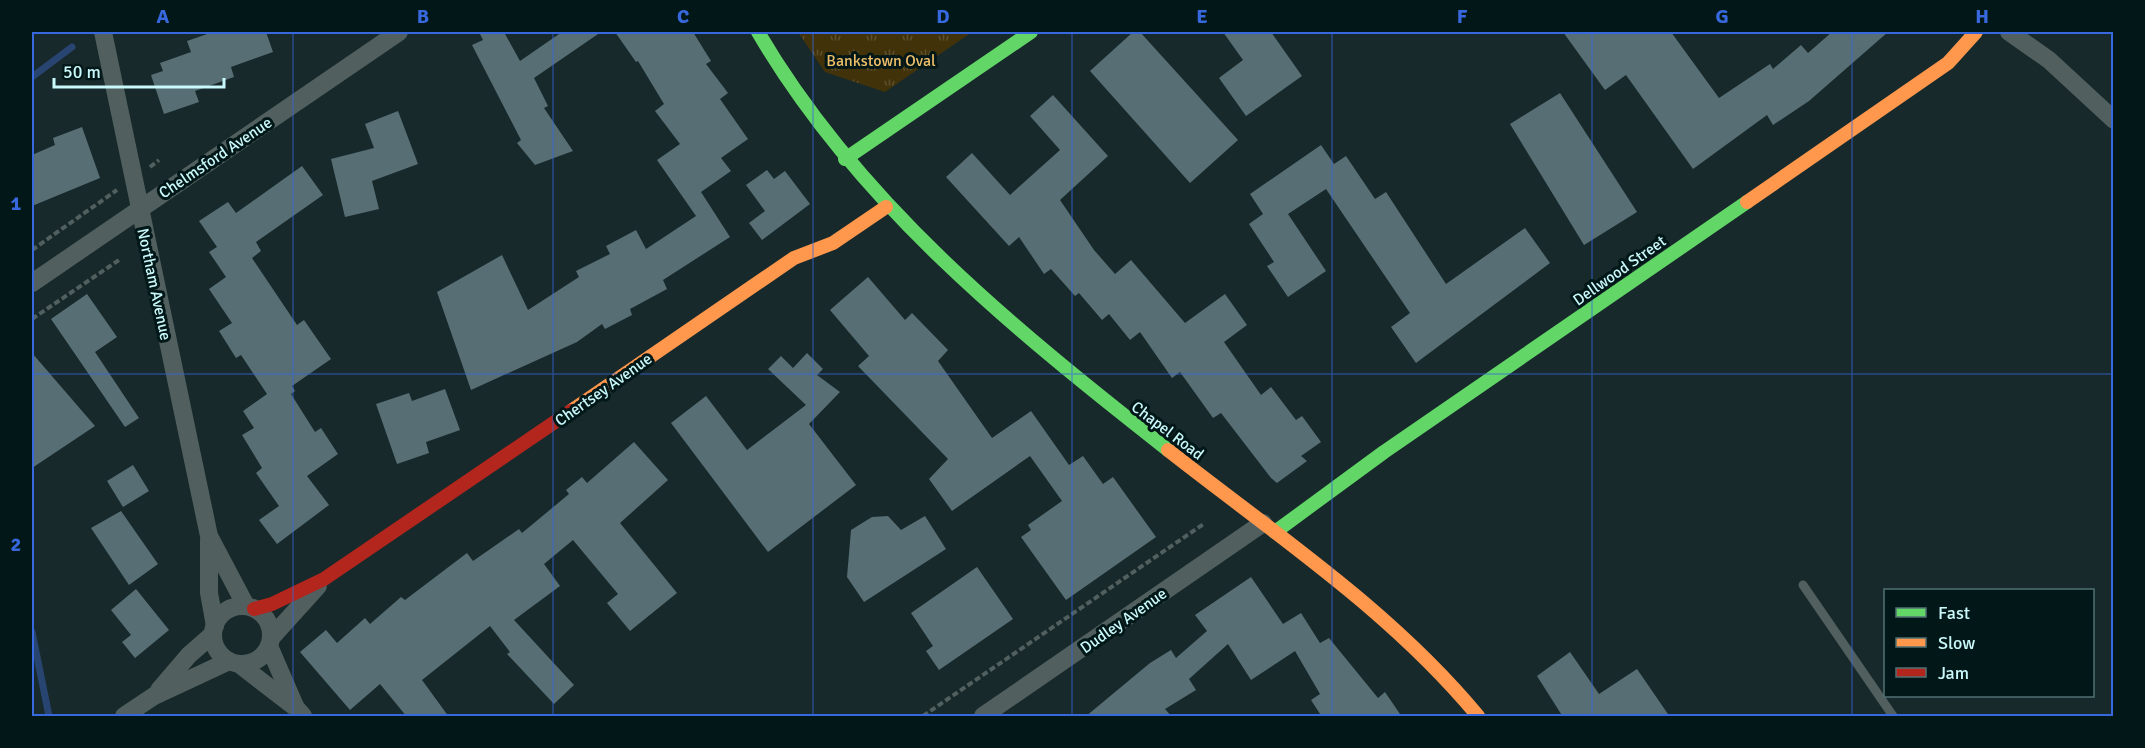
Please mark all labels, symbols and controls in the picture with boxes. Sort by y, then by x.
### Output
text: A [157,4,170,29]
text: B [417,4,429,29]
text: C [677,4,689,29]
text: D [936,4,950,29]
text: E [1196,4,1208,29]
text: F [1457,4,1468,29]
text: G [1715,4,1729,29]
text: H [1975,4,1989,29]
scale bar [54,51,224,89]
park label: Bankstown Oval [826,51,936,71]
text: 50 m [63,61,101,83]
street label: Chelmsford Avenue [155,113,276,203]
text: 1 [11,191,22,216]
street label: Northam Avenue [132,226,176,342]
street label: Dellwood Street [1569,231,1670,310]
street label: Chertsey Avenue [551,349,656,431]
street label: Chapel Road [1127,397,1208,464]
text: 2 [11,532,21,557]
street label: Dudley Avenue [1076,584,1171,658]
legend [1884,589,2094,697]
text: Fast [1938,602,1970,624]
text: Slow [1938,632,1975,654]
text: Jam [1938,662,1969,684]

